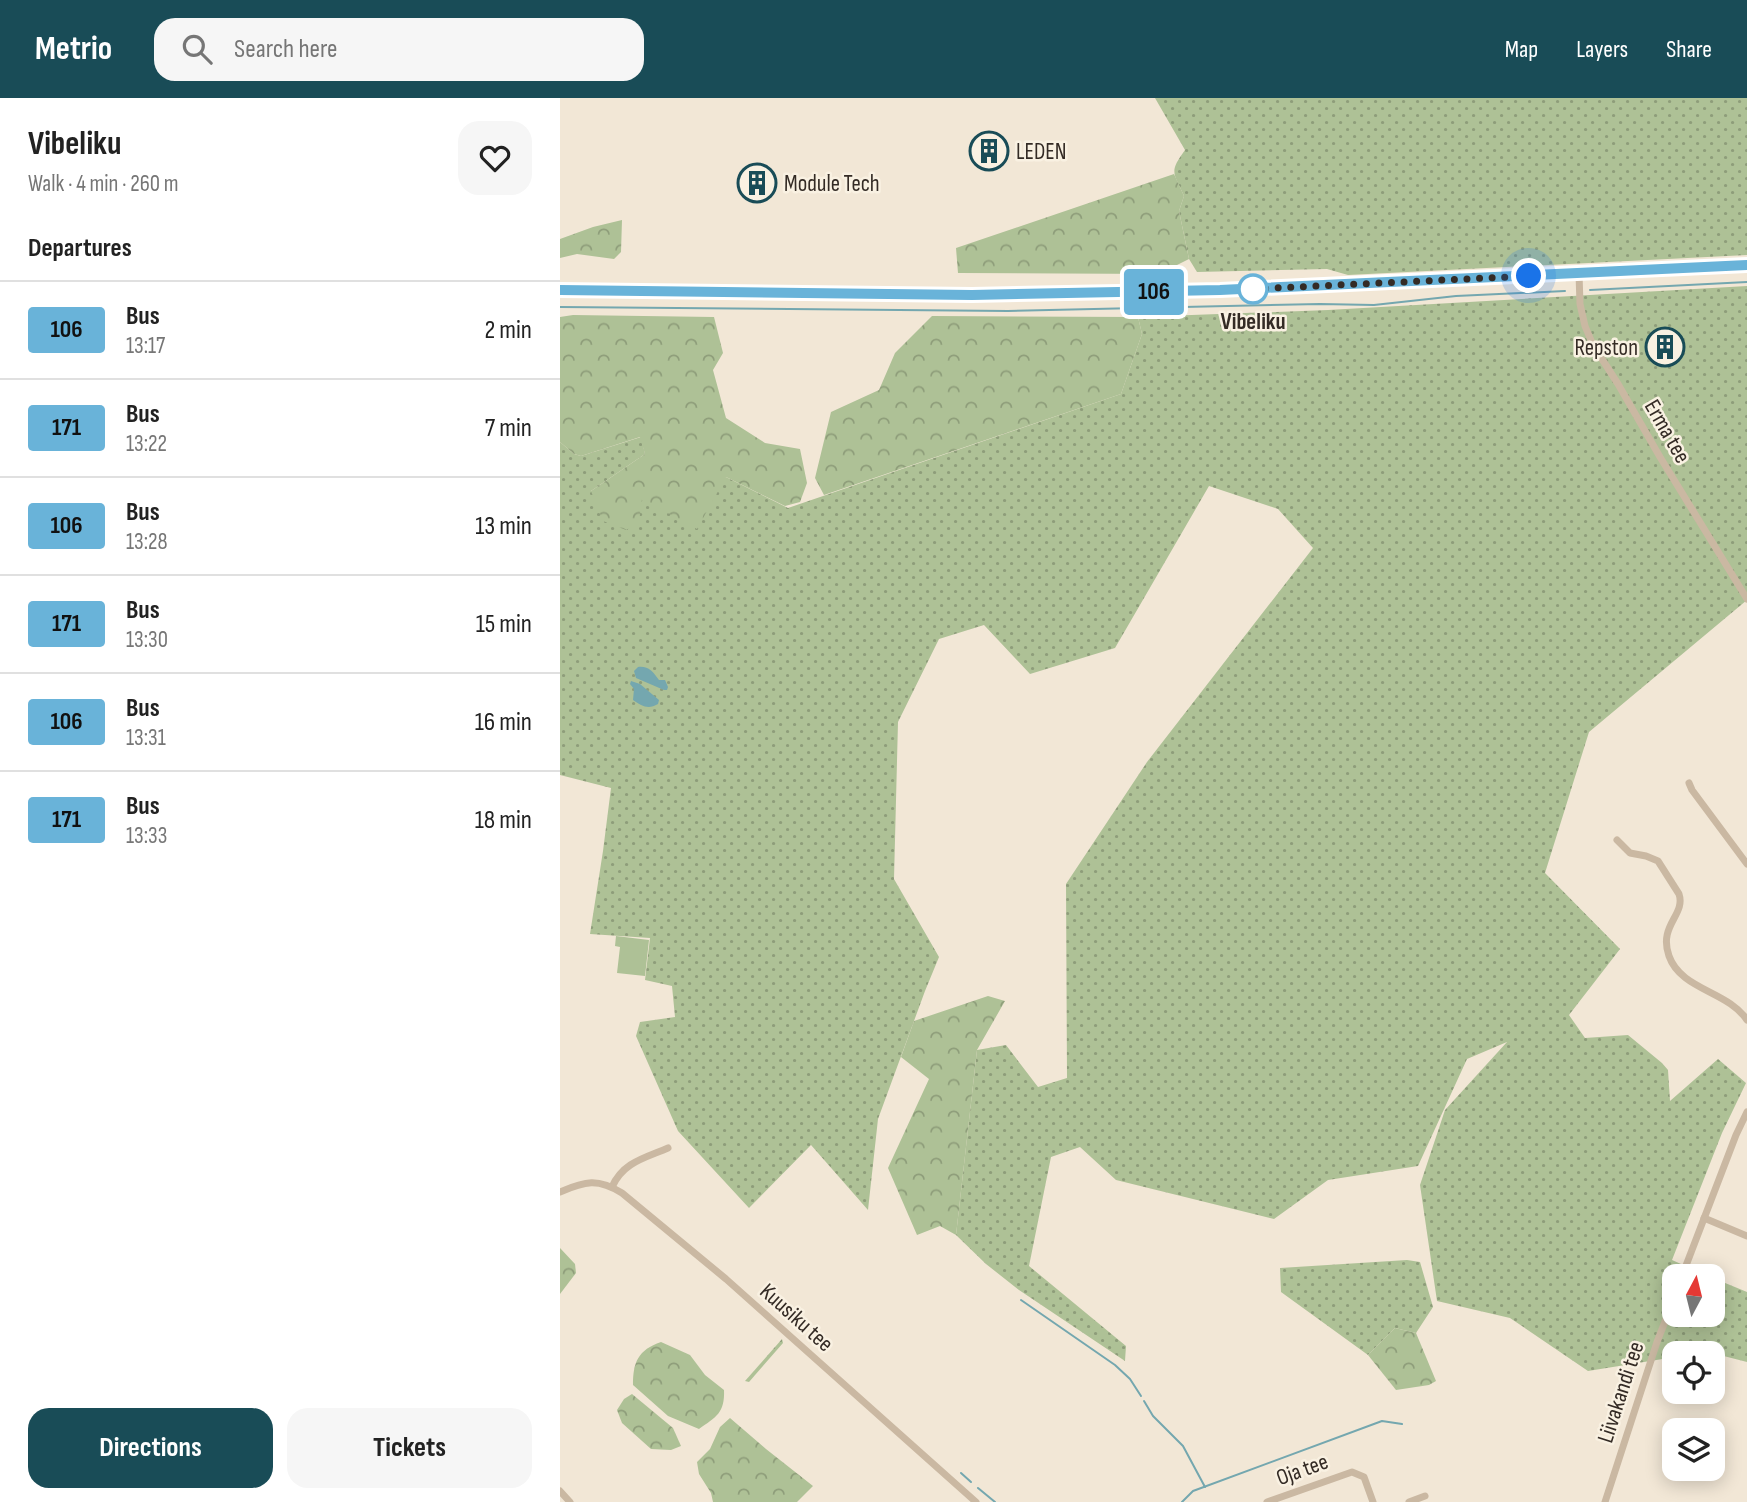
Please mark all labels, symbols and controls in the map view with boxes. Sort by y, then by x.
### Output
search box [154,18,644,81]
text: Metrio [35,29,112,69]
icon: search [178,30,216,68]
text: Search here [234,34,337,65]
text: Map [1505,35,1538,64]
text: Layers [1576,35,1628,64]
text: Share [1666,35,1712,64]
button: heart [458,121,532,195]
text: Vibeliku [28,124,121,164]
building icon: LEDEN [968,130,1010,172]
place label: LEDEN [1016,138,1067,166]
building icon: Module Tech [736,162,778,204]
text: Walk · 4 min · 260 m [28,170,178,198]
place label: Module Tech [784,170,880,198]
text: Departures [28,233,132,264]
your location [1511,258,1546,293]
line badge: 106 [1114,269,1194,315]
marker: Vibeliku [1238,274,1268,304]
text: 106 [1138,277,1170,306]
text: Bus [126,301,160,332]
place label: Vibeliku [1220,308,1286,336]
text: 106 [50,315,83,344]
text: 2 min [484,315,532,346]
building icon: Repston [1644,326,1686,368]
text: 13:17 [126,332,165,360]
place label: Repston [1574,334,1638,362]
street label: Erma tee [1638,395,1696,468]
text: Bus [126,399,160,430]
text: 171 [52,413,81,442]
text: 7 min [485,413,532,444]
text: 13:22 [126,430,167,458]
text: Bus [126,497,160,528]
text: 106 [50,511,83,540]
text: 13 min [475,511,532,542]
text: 13:28 [126,528,168,556]
text: Bus [126,595,160,626]
text: 171 [52,609,81,638]
text: 15 min [476,609,532,640]
text: 13:30 [126,626,168,654]
text: Bus [126,693,160,724]
text: 106 [50,707,83,736]
text: 16 min [475,707,532,738]
text: 13:31 [126,724,166,752]
text: Bus [126,791,160,822]
text: 171 [52,805,81,834]
text: 18 min [475,805,532,836]
text: 13:33 [126,822,167,850]
north arrow [1662,1264,1726,1326]
map controls [1662,1264,1725,1481]
street label: Kuusiku tee [754,1278,839,1358]
street label: Liivakandi tee [1591,1338,1650,1446]
button: locate [1662,1341,1725,1404]
button: Directions [28,1408,273,1488]
button: Tickets [287,1408,532,1488]
button: layers [1662,1418,1725,1481]
street label: Oja tee [1273,1448,1332,1492]

